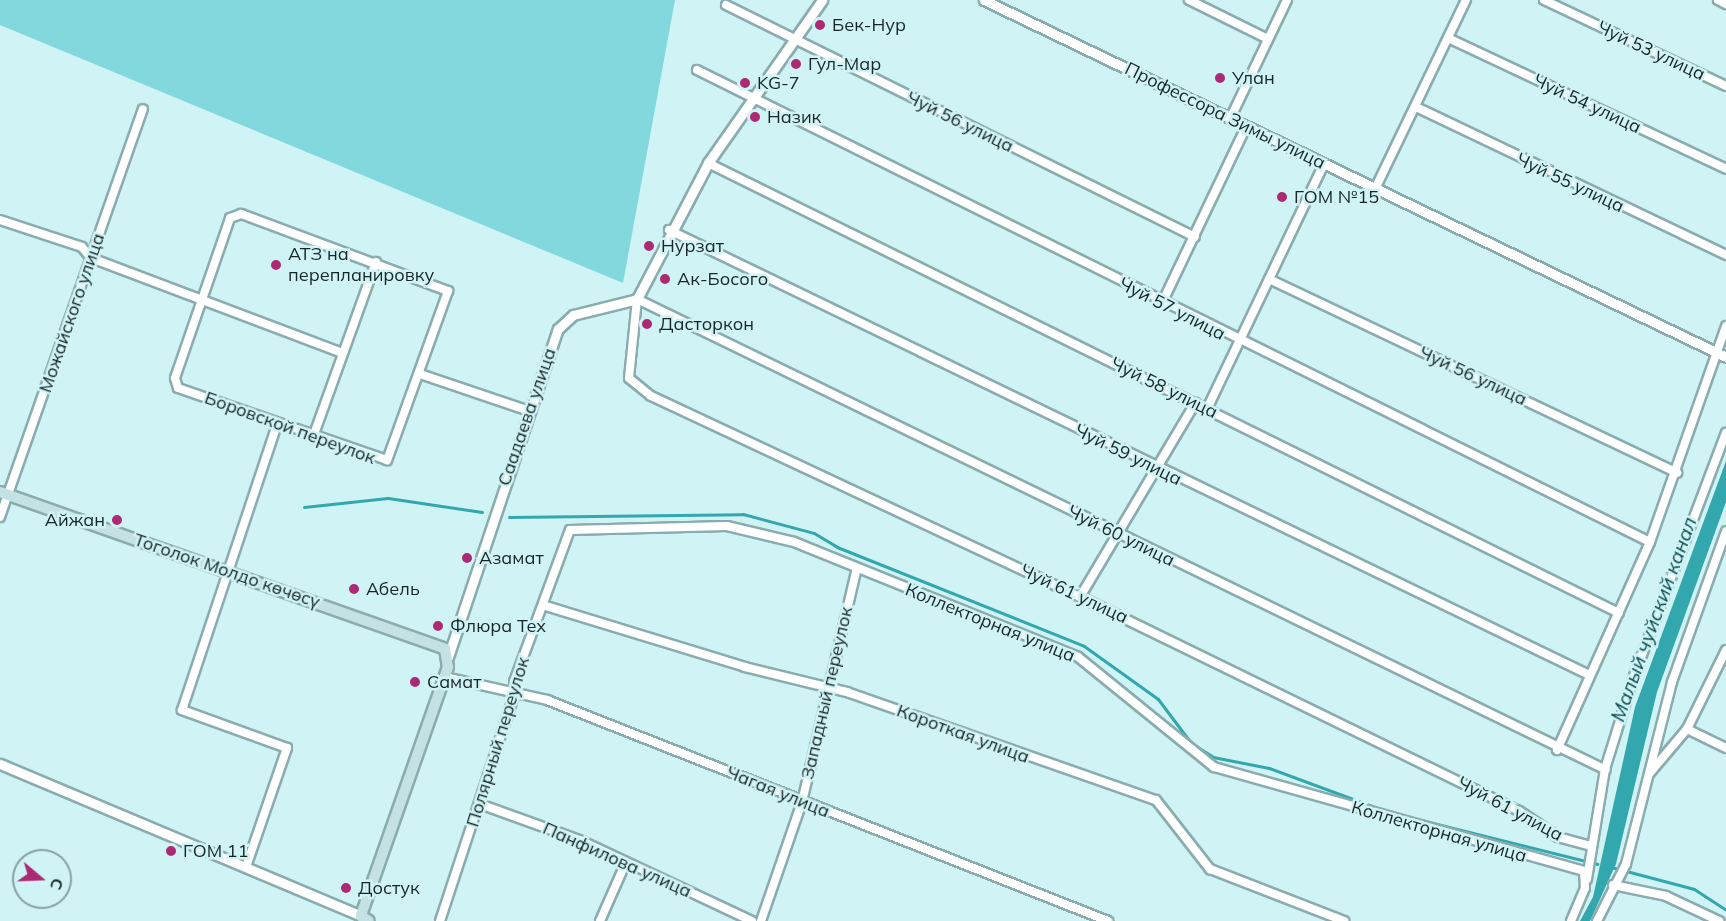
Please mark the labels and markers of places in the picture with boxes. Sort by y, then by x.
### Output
place label: Бек-Нур [832,14,906,36]
marker: Бек-Нур [813,18,827,32]
place label: Гул-Мар [808,53,881,75]
marker: Гул-Мар [789,57,803,71]
place label: Улан [1232,67,1275,89]
marker: Улан [1213,71,1227,85]
place label: KG-7 [757,72,800,94]
marker: KG-7 [738,76,752,90]
place label: Назик [767,106,821,128]
marker: Назик [748,110,762,124]
place label: ГОМ №15 [1294,186,1379,208]
marker: ГОМ №15 [1275,190,1289,204]
place label: Нурзат [661,235,724,257]
marker: Нурзат [642,239,656,253]
place label: АТЗ на перепланировку [288,244,434,286]
marker: АТЗ на перепланировку [269,258,283,272]
place label: Ак-Босого [677,268,768,290]
marker: Ак-Босого [658,272,672,286]
place label: Дасторкон [659,313,754,335]
marker: Дасторкон [640,317,654,331]
place label: Айжан [45,509,105,531]
marker: Айжан [110,513,124,527]
place label: Азамат [479,547,544,569]
marker: Азамат [460,551,474,565]
place label: Абель [366,578,420,600]
marker: Абель [347,582,361,596]
place label: Флюра Тех [450,615,546,637]
marker: Флюра Тех [431,619,445,633]
place label: Самат [427,671,481,693]
marker: Самат [408,675,422,689]
place label: ГОМ 11 [183,840,248,862]
marker: ГОМ 11 [164,844,178,858]
place label: Достук [358,877,420,899]
marker: Достук [339,881,353,895]

